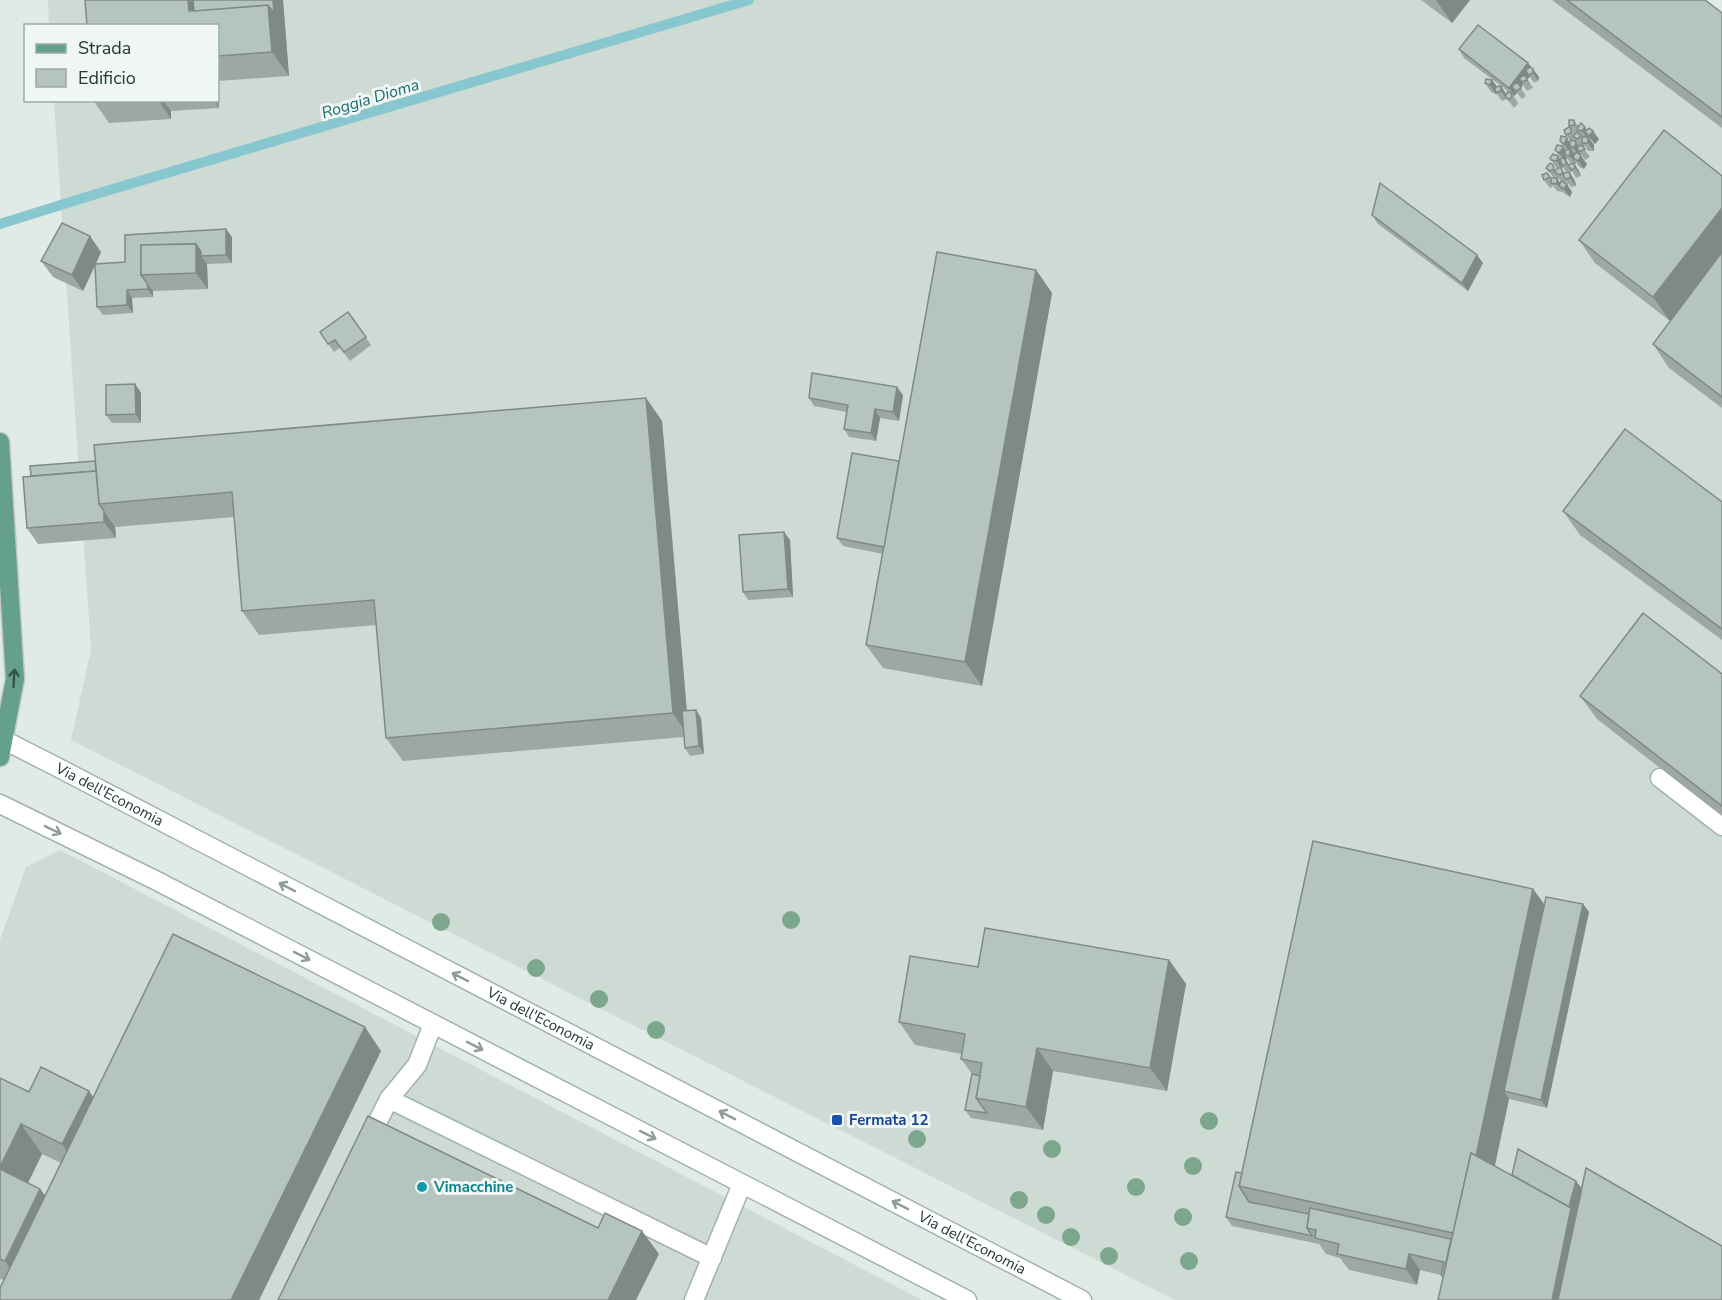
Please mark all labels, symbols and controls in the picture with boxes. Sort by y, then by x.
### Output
legend [24,24,219,102]
text: Strada [78,36,131,60]
text: Edificio [78,66,136,90]
water label: Roggia Dioma [319,74,422,124]
one-way arrow [8,669,19,689]
street label: Via dell'Economia [51,758,167,831]
one-way arrow [43,825,61,836]
one-way arrow [279,881,297,892]
one-way arrow [292,951,310,962]
one-way arrow [452,971,470,982]
street label: Via dell'Economia [483,982,598,1055]
one-way arrow [465,1040,483,1052]
one-way arrow [718,1109,736,1120]
place label: Fermata 12 [849,1110,929,1130]
marker: Fermata 12 [830,1113,844,1127]
one-way arrow [639,1129,656,1141]
place label: Vimacchine [433,1177,513,1197]
marker: Vimacchine [415,1180,429,1194]
one-way arrow [891,1199,909,1210]
street label: Via dell'Economia [914,1206,1029,1279]

